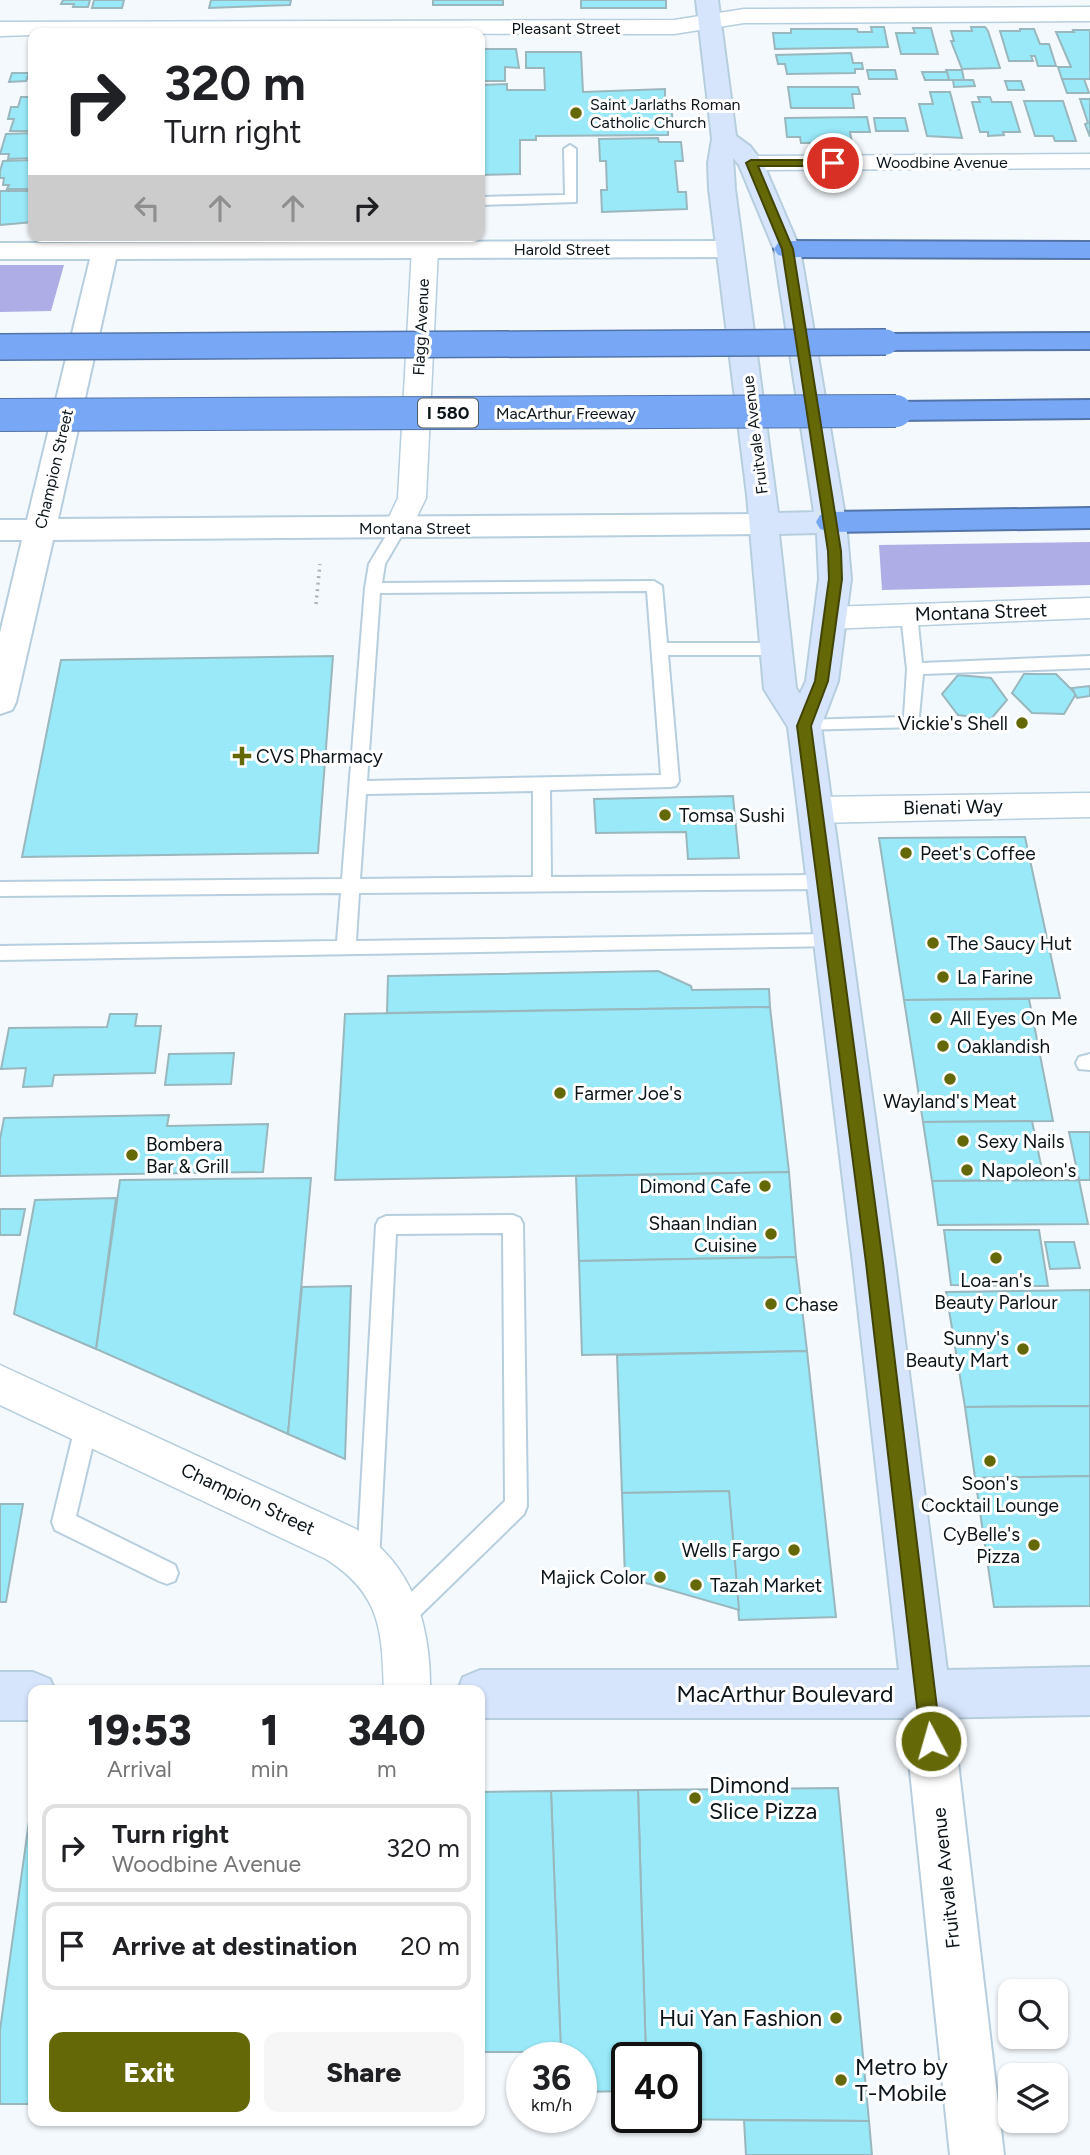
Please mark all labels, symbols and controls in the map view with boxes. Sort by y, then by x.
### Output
street label: Pleasant Street [511,19,621,38]
text: 320 m [164,53,306,112]
icon: right [49,56,140,147]
place label: Saint Jarlaths Roman Catholic Church [590,95,741,132]
marker: Saint Jarlaths Roman Catholic Church [568,105,584,121]
text: Turn right [164,113,302,151]
pin [803,133,863,193]
icon: arrive [814,144,852,182]
street label: Woodbine Avenue [876,153,1008,172]
icon: left [128,189,166,227]
icon: ahead [201,189,239,227]
icon: ahead [274,189,312,227]
icon: right [347,189,385,227]
street label: Harold Street [514,240,610,259]
street label: Flagg Avenue [409,278,433,376]
street label: Fruitvale Avenue [738,374,772,495]
road number: I 580 [418,398,478,428]
street label: MacArthur Freeway [496,404,637,423]
street label: Champion Street [31,407,77,531]
street label: Montana Street [359,519,471,538]
street label: Montana Street [914,598,1048,626]
place label: Vickie's Shell [898,712,1008,735]
marker: Vickie's Shell [1014,715,1030,731]
place label: CVS Pharmacy [256,745,383,768]
marker: CVS Pharmacy [234,748,250,764]
street label: Bienati Way [903,795,1003,819]
place label: Tomsa Sushi [679,804,785,827]
marker: Tomsa Sushi [657,807,673,823]
place label: Peet's Coffee [920,842,1036,865]
marker: Peet's Coffee [898,845,914,861]
place label: The Saucy Hut [947,932,1072,955]
marker: The Saucy Hut [925,935,941,951]
place label: La Farine [957,966,1033,989]
marker: La Farine [935,969,951,985]
place label: All Eyes On Me [950,1007,1077,1030]
marker: All Eyes On Me [928,1010,944,1026]
place label: Oaklandish [957,1035,1050,1058]
marker: Oaklandish [935,1038,951,1054]
marker: Wayland's Meat [942,1071,958,1087]
place label: Farmer Joe's [574,1082,682,1105]
marker: Farmer Joe's [552,1085,568,1101]
place label: Wayland's Meat [883,1090,1017,1113]
place label: Sexy Nails [977,1130,1065,1153]
place label: Bombera Bar & Grill [146,1133,229,1178]
marker: Sexy Nails [955,1133,971,1149]
marker: Bombera Bar & Grill [124,1147,140,1163]
place label: Napoleon's [981,1159,1077,1182]
marker: Napoleon's [959,1162,975,1178]
place label: Dimond Cafe [639,1175,751,1198]
marker: Dimond Cafe [757,1178,773,1194]
place label: Shaan Indian Cuisine [648,1212,757,1257]
marker: Shaan Indian Cuisine [763,1226,779,1242]
marker: Loa-an's Beauty Parlour [988,1250,1004,1266]
place label: Loa-an's Beauty Parlour [934,1269,1058,1314]
place label: Chase [785,1293,838,1316]
marker: Chase [763,1296,779,1312]
place label: Sunny's Beauty Mart [905,1327,1009,1372]
marker: Sunny's Beauty Mart [1015,1341,1031,1357]
marker: Soon's Cocktail Lounge [982,1453,998,1469]
street label: Champion Street [177,1458,319,1540]
place label: Soon's Cocktail Lounge [921,1472,1059,1517]
place label: CyBelle's Pizza [943,1523,1020,1568]
marker: CyBelle's Pizza [1026,1537,1042,1553]
place label: Wells Fargo [682,1539,780,1562]
marker: Wells Fargo [786,1542,802,1558]
place label: Majick Color [540,1566,647,1589]
marker: Majick Color [652,1569,668,1585]
place label: Tazah Market [710,1574,822,1597]
marker: Tazah Market [688,1577,704,1593]
street label: MacArthur Boulevard [676,1680,894,1708]
position arrow [894,1704,968,1778]
text: 19:53 [87,1705,192,1756]
text: 1 [261,1705,279,1756]
text: 340 [348,1705,426,1756]
text: Arrival [107,1755,172,1783]
text: min [251,1755,289,1783]
text: m [377,1755,397,1783]
place label: Dimond Slice Pizza [709,1771,817,1825]
marker: Dimond Slice Pizza [687,1790,703,1806]
street label: Fruitvale Avenue [927,1806,965,1950]
text: Turn right [112,1818,229,1850]
icon: right [53,1829,91,1867]
text: 320 m [386,1832,460,1864]
text: Woodbine Avenue [112,1850,301,1878]
icon: arrive [53,1927,91,1965]
text: Arrive at destination [112,1930,357,1962]
text: 20 m [400,1930,460,1962]
map controls [998,1979,1068,2133]
button: search [998,1979,1068,2049]
place label: Hui Yan Fashion [659,2004,822,2032]
marker: Hui Yan Fashion [828,2010,844,2026]
button: Exit [49,2032,250,2112]
button: Share [264,2032,464,2112]
speed limit sign: 40 [611,2042,702,2133]
place label: Metro by T-Mobile [855,2053,948,2107]
text: 36 [532,2057,571,2099]
button: layers [998,2063,1068,2133]
marker: Metro by T-Mobile [833,2072,849,2088]
text: km/h [531,2094,572,2116]

